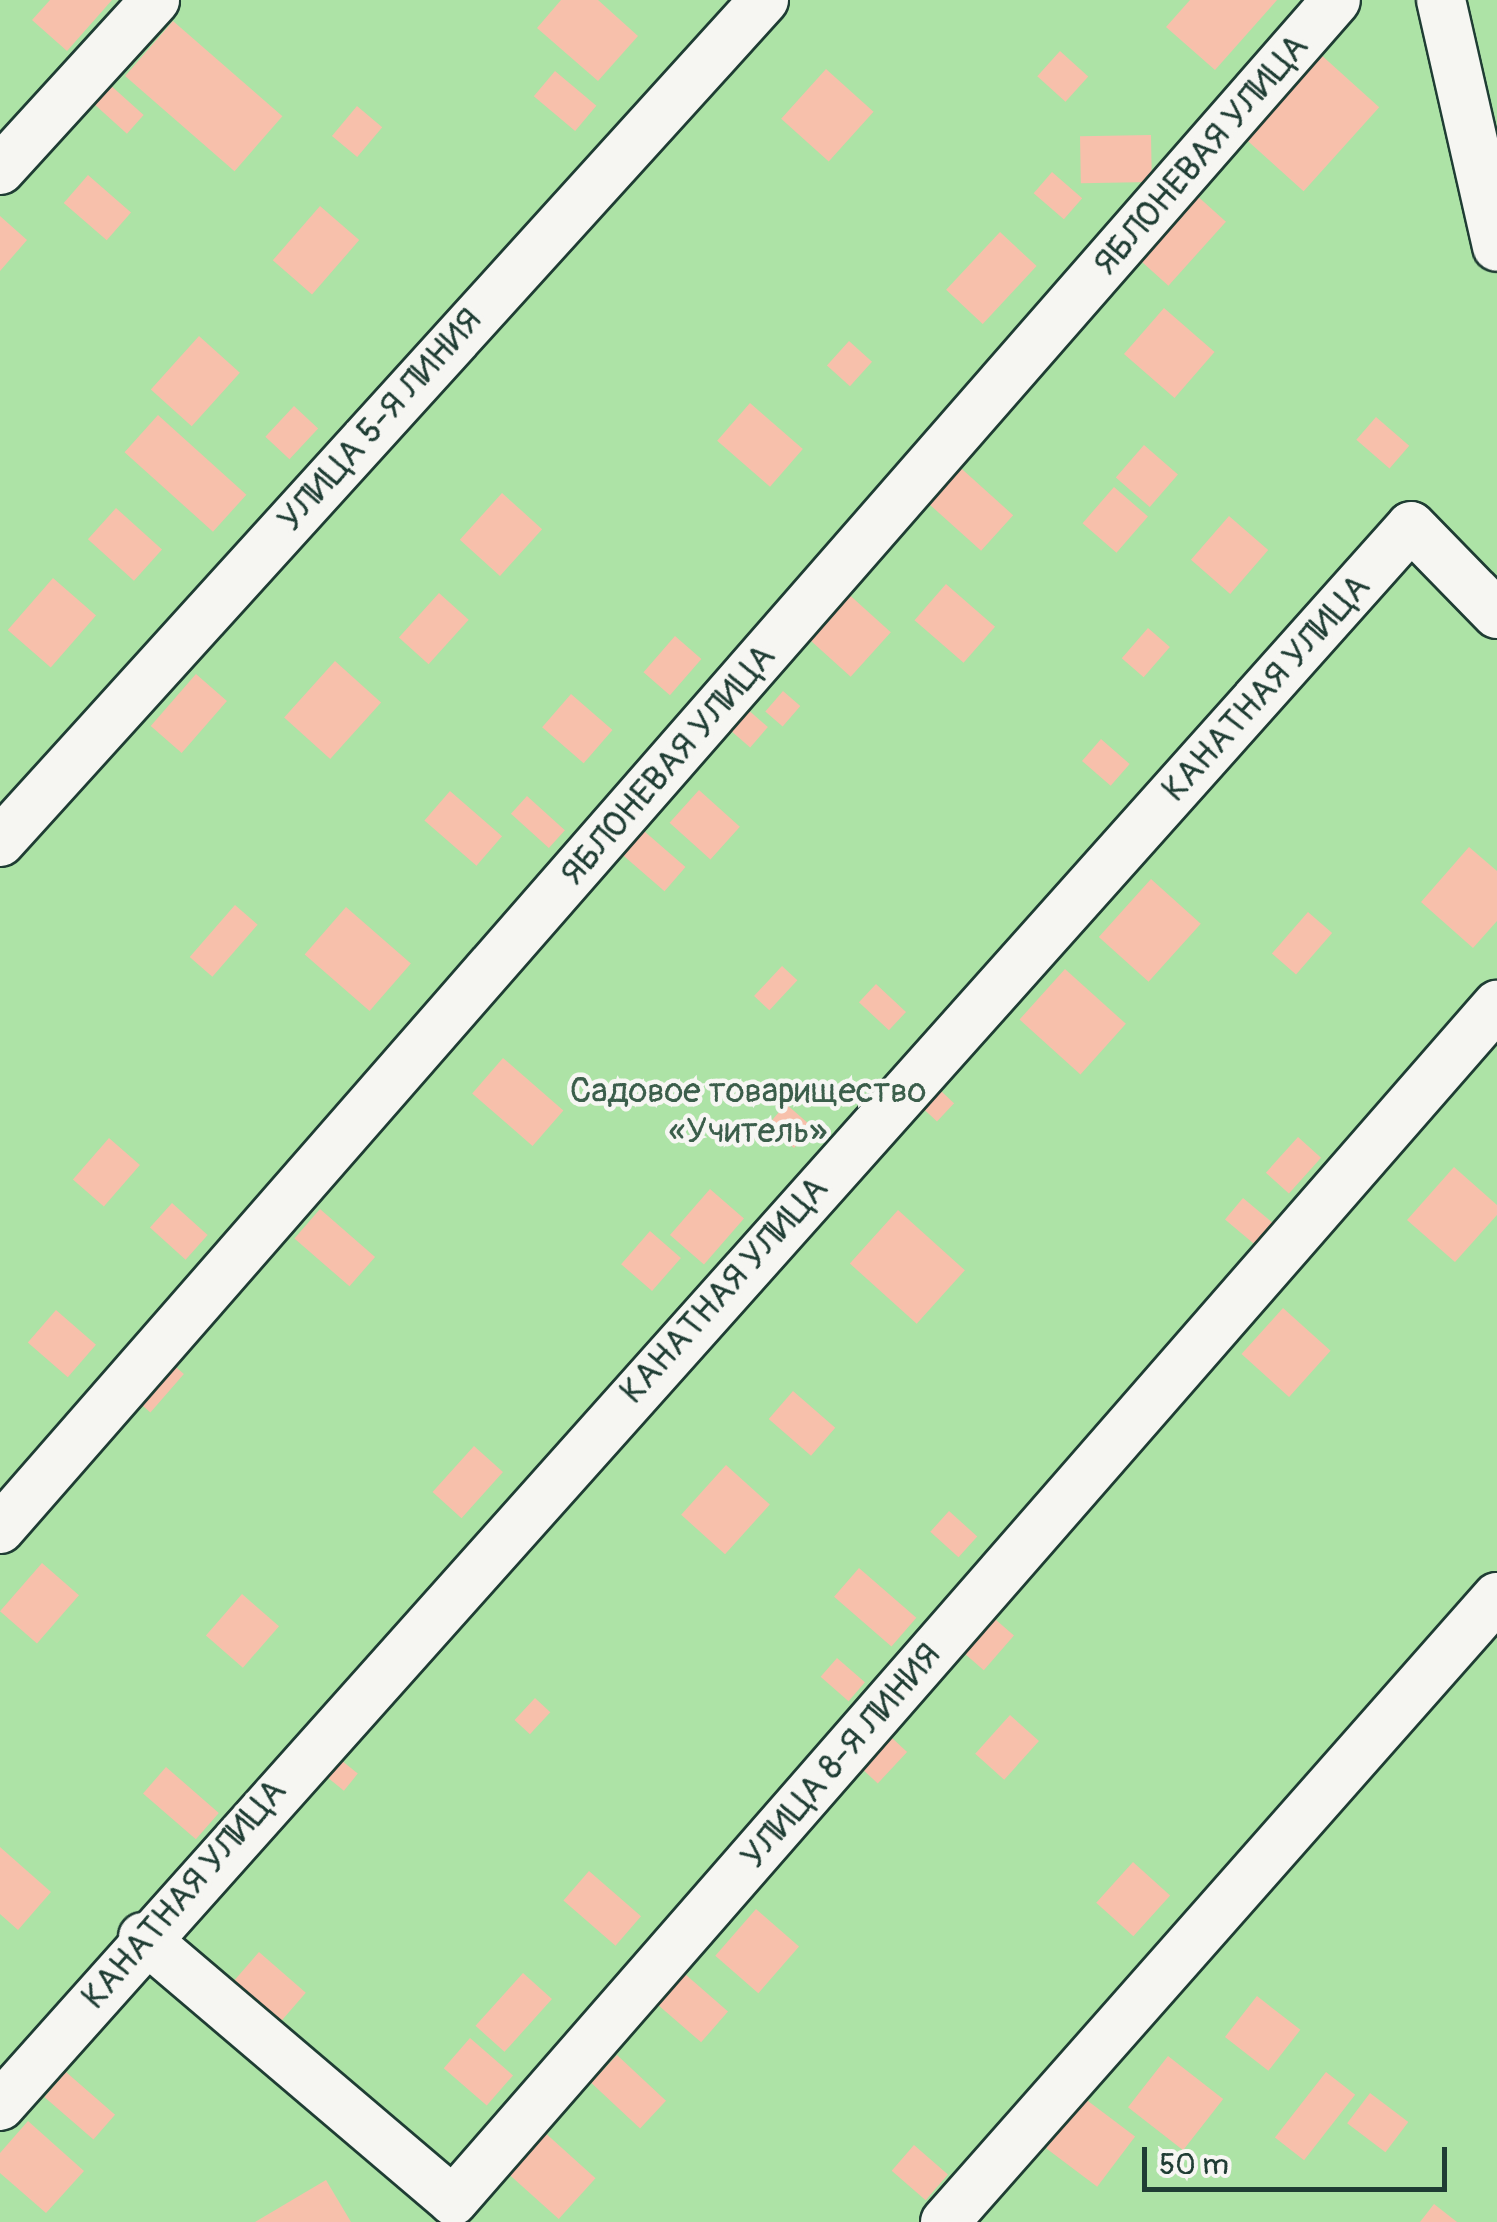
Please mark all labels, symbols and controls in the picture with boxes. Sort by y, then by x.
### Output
street label: ЯБЛОНЕВАЯ УЛИЦА [1085,26,1317,284]
street label: УЛИЦА 5-Я ЛИНИЯ [269,300,491,540]
street label: КАНАТНАЯ УЛИЦА [1153,566,1379,810]
street label: ЯБЛОНЕВАЯ УЛИЦА [552,636,784,894]
park label: Садовое товарищество «Учитель» [570,1070,926,1152]
street label: КАНАТНАЯ УЛИЦА [611,1168,837,1412]
street label: УЛИЦА 8-Я ЛИНИЯ [732,1635,950,1877]
street label: КАНАТНАЯ УЛИЦА [73,1771,295,2017]
scale bar [1147,2127,1452,2189]
text: 50 m [1159,2146,1229,2183]

